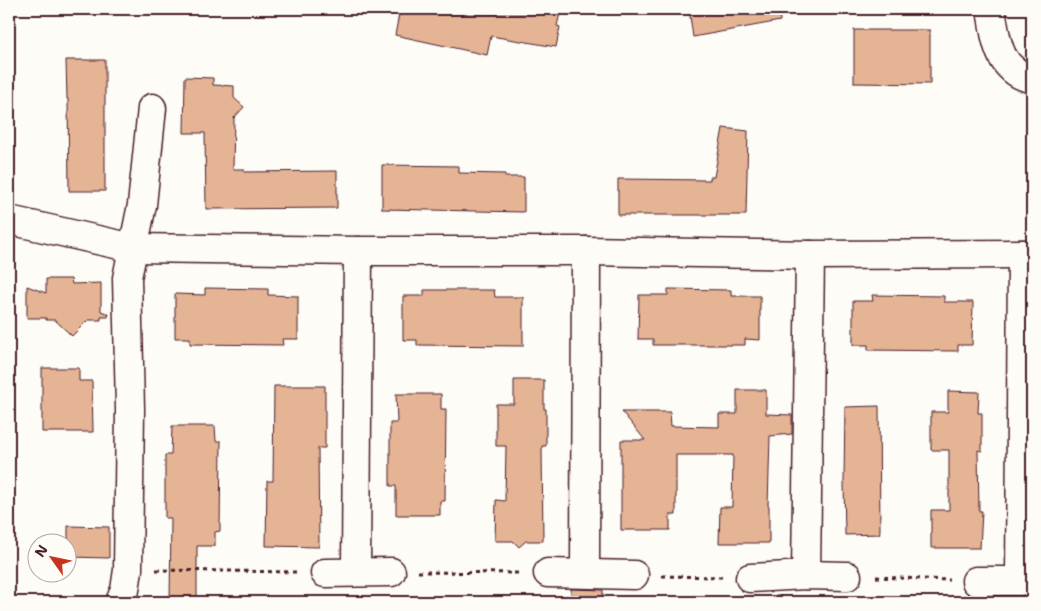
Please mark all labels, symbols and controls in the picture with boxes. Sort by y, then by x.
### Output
north arrow [28,534,78,584]
text: N [31,541,52,560]

